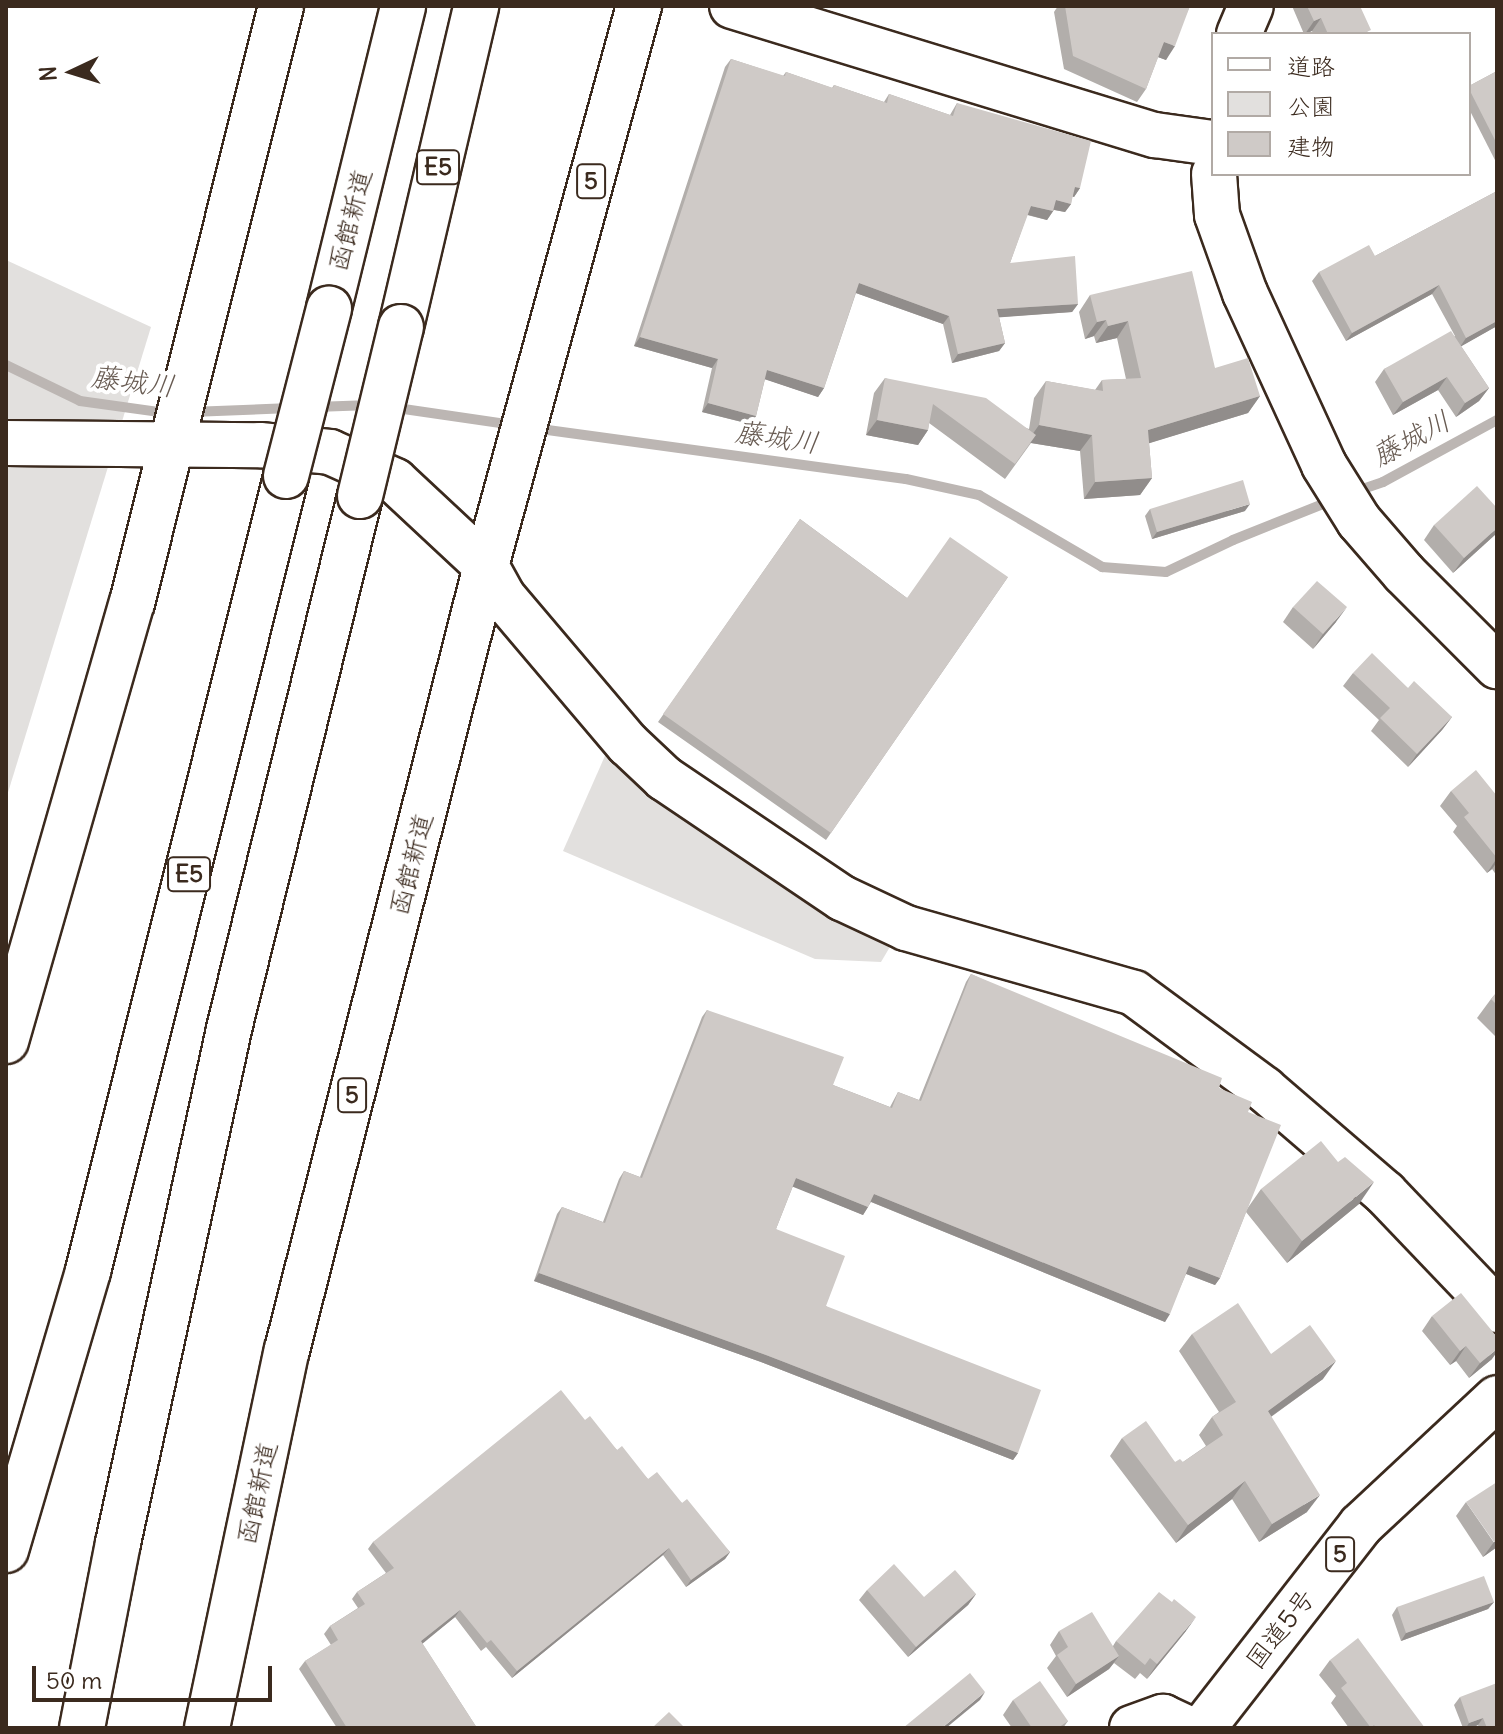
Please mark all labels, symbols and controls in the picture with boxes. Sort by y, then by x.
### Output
north arrow [32,32,112,112]
legend [1211,32,1471,176]
text: 道路 [1287,51,1335,81]
text: N [34,65,63,82]
text: 公園 [1287,91,1335,121]
text: 建物 [1287,131,1335,161]
road number: E5 [416,147,460,187]
road number: 5 [575,161,607,201]
street label: 函館新道 [322,166,378,274]
water label: 藤城川 [89,359,177,403]
water label: 藤城川 [1366,403,1456,473]
water label: 藤城川 [733,415,821,459]
street label: 函館新道 [383,810,439,918]
road number: E5 [167,854,211,894]
road number: 5 [336,1075,368,1115]
street label: 函館新道 [231,1439,283,1547]
road number: 5 [1324,1534,1356,1574]
street label: 国道5号 [1239,1583,1321,1675]
scale bar [36,1650,276,1700]
text: 50 m [46,1665,102,1695]

